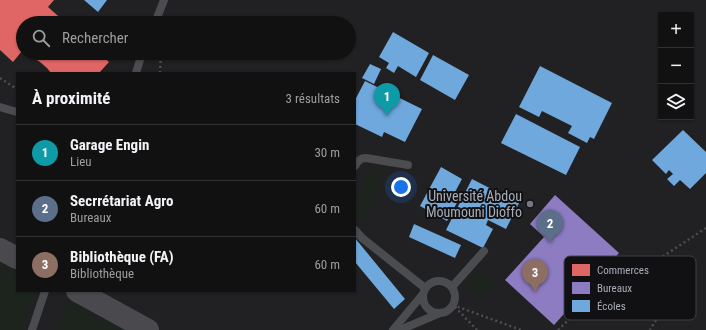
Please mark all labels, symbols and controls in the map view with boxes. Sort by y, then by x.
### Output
map controls [658,12,694,120]
button: + [658,12,694,48]
search box [16,16,356,60]
icon: search [30,27,52,49]
text: Rechercher [62,29,128,47]
button: − [658,48,694,84]
pin: 1 [374,83,400,116]
button: layers [658,84,694,120]
text: À proximité [32,88,110,108]
text: 3 résultats [286,91,340,106]
text: Garage Engin [70,136,149,154]
text: 1 [42,145,48,160]
text: 30 m [314,145,340,160]
text: Lieu [70,154,92,169]
your location [391,177,411,197]
place label: Université Abdou Moumouni Dioffo [426,188,522,220]
text: Secrrétariat Agro [70,192,173,210]
marker: Université Abdou Moumouni Dioffo [525,199,535,209]
text: 2 [42,201,48,216]
text: 60 m [314,201,340,216]
text: Bureaux [70,210,112,225]
pin: 2 [537,210,563,243]
text: Bibliothèque (FA) [70,248,174,266]
legend [564,256,696,320]
text: 3 [42,257,48,272]
text: 60 m [314,257,340,272]
pin: 3 [522,259,548,292]
text: Commerces [597,264,649,277]
text: Bibliothèque [70,266,134,281]
text: Bureaux [597,282,632,295]
text: Écoles [597,300,626,313]

